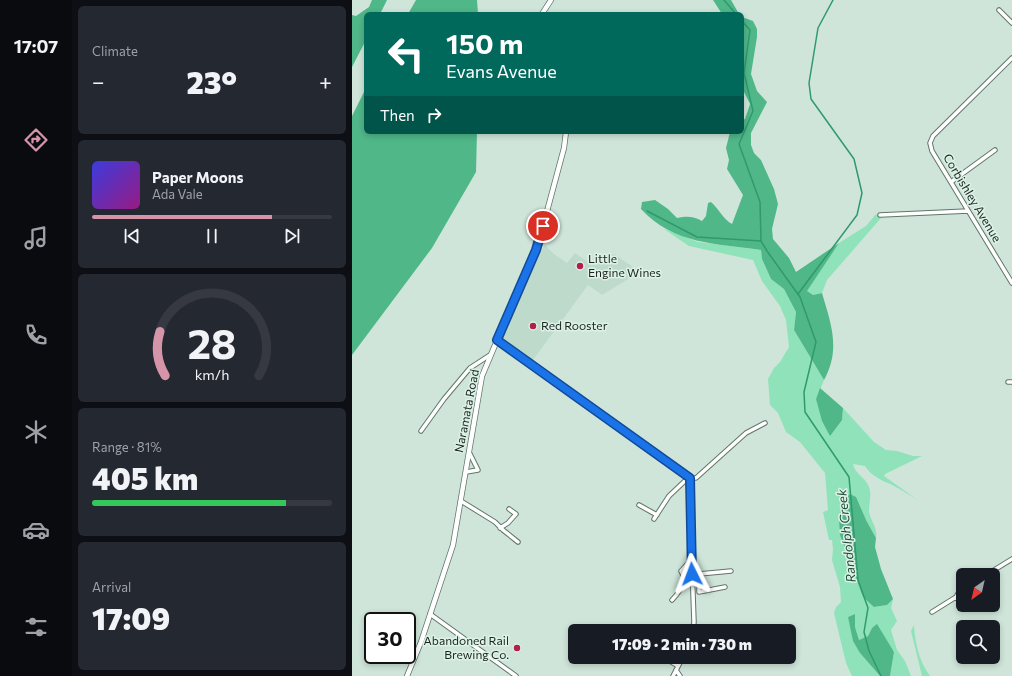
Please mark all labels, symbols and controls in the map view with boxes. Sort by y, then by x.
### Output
text: 150 m [446,26,523,60]
icon: left [380,28,432,80]
text: 17:07 [14,35,58,57]
text: Climate [92,43,138,59]
text: Evans Avenue [446,60,557,82]
text: 23° [187,63,237,100]
text: − [92,68,105,95]
text: + [319,68,332,95]
icon: right [423,104,445,126]
text: Then [380,106,415,124]
icon: directions [22,126,50,154]
street label: Corbishley Avenue [941,151,1005,244]
text: Paper Moons [152,168,243,186]
text: Ada Vale [152,186,203,202]
pin [526,209,560,243]
icon: arrive [532,215,554,237]
icon: music [22,224,50,252]
icon: previous [121,225,143,247]
icon: pause [201,225,223,247]
icon: next [281,225,303,247]
place label: Little Engine Wines [588,251,661,279]
marker: Little Engine Wines [575,261,585,271]
text: 28 [187,317,237,368]
place label: Red Rooster [541,318,608,332]
icon: phone [22,321,50,349]
marker: Red Rooster [528,321,538,331]
text: km/h [195,365,229,383]
street label: Naramata Road [451,368,481,454]
icon: climate [22,418,50,446]
text: Range · 81% [92,439,162,455]
text: 405 km [92,459,198,496]
water label: Randolph Creek [833,488,859,583]
icon: car [22,516,50,544]
position arrow [671,553,713,595]
north arrow [956,568,1000,612]
map controls [956,568,1000,664]
text: Arrival [92,579,131,595]
text: 17:09 [92,599,170,636]
speed limit sign: 30 [364,612,416,664]
icon: filters [22,613,50,641]
button: search [956,620,1000,664]
place label: Abandoned Rail Brewing Co. [424,633,509,661]
text: 17:09 · 2 min · 730 m [612,635,752,653]
marker: Abandoned Rail Brewing Co. [512,643,522,653]

